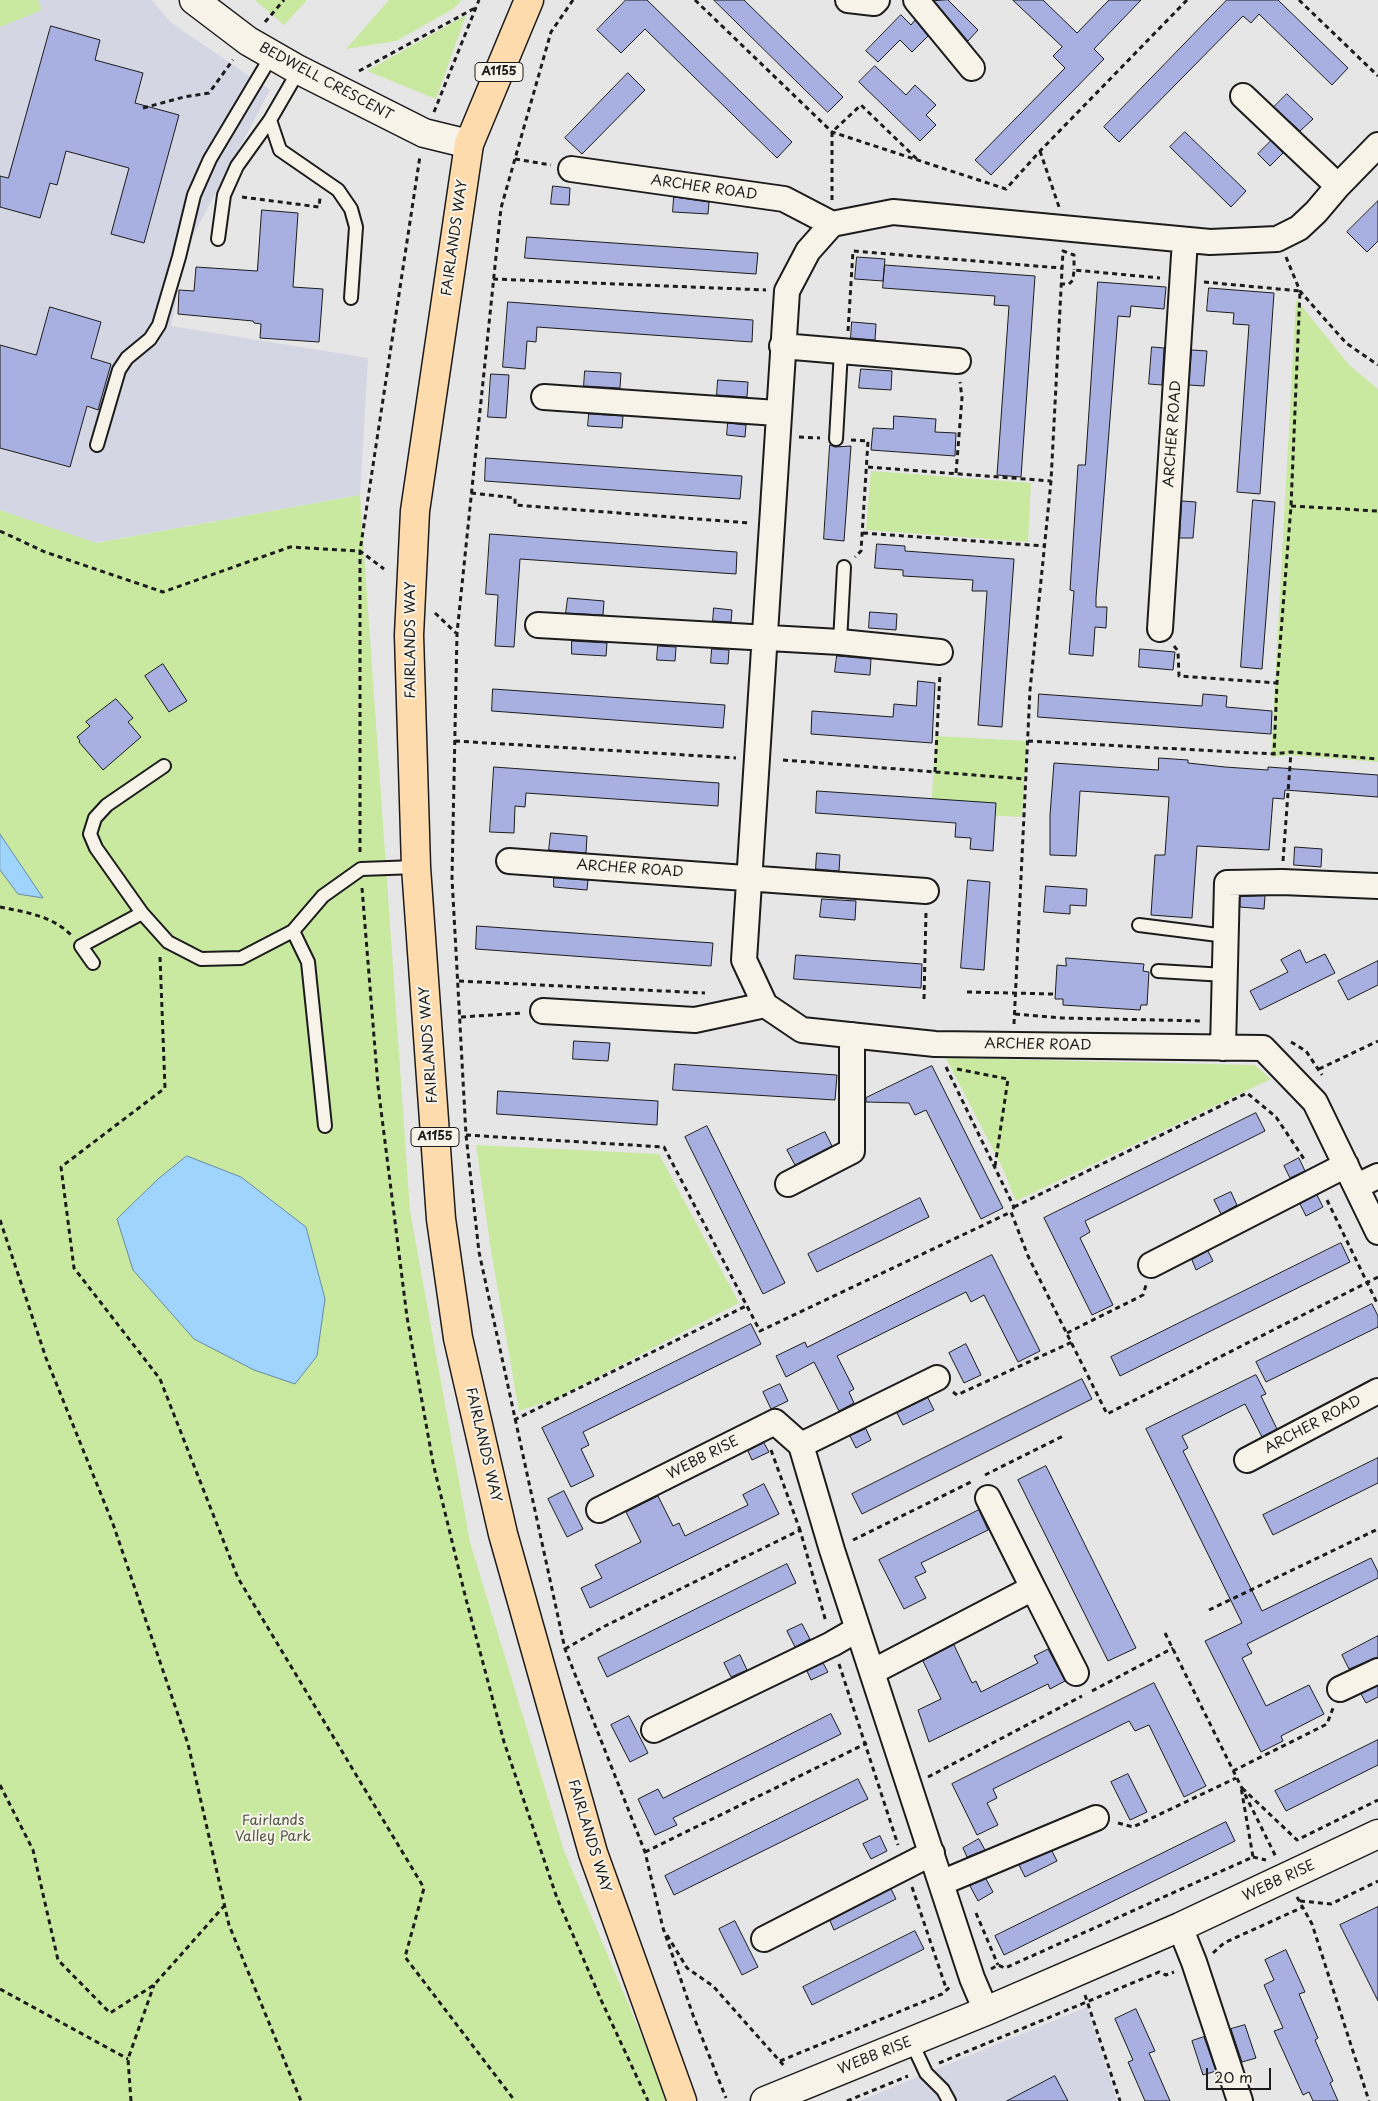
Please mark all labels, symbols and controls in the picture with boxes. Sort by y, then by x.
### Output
street label: BEDWELL CRESCENT [256,40,396,124]
road number: A1155 [475,62,523,82]
street label: ARCHER ROAD [650,172,758,204]
street label: FAIRLANDS WAY [439,179,471,297]
street label: ARCHER ROAD [1161,380,1185,488]
street label: FAIRLANDS WAY [403,581,419,699]
street label: ARCHER ROAD [576,857,684,881]
street label: FAIRLANDS WAY [417,986,441,1104]
street label: ARCHER ROAD [984,1036,1092,1054]
road number: A1155 [411,1128,459,1146]
street label: FAIRLANDS WAY [462,1386,504,1504]
street label: ARCHER ROAD [1262,1392,1364,1458]
street label: WEBB RISE [664,1433,742,1483]
street label: FAIRLANDS WAY [564,1777,614,1895]
park label: Fairlands Valley Park [235,1813,311,1845]
street label: WEBB RISE [1240,1857,1318,1905]
street label: WEBB RISE [836,2034,914,2078]
scale bar [1208,2058,1273,2090]
text: 20 m [1214,2065,1253,2088]

